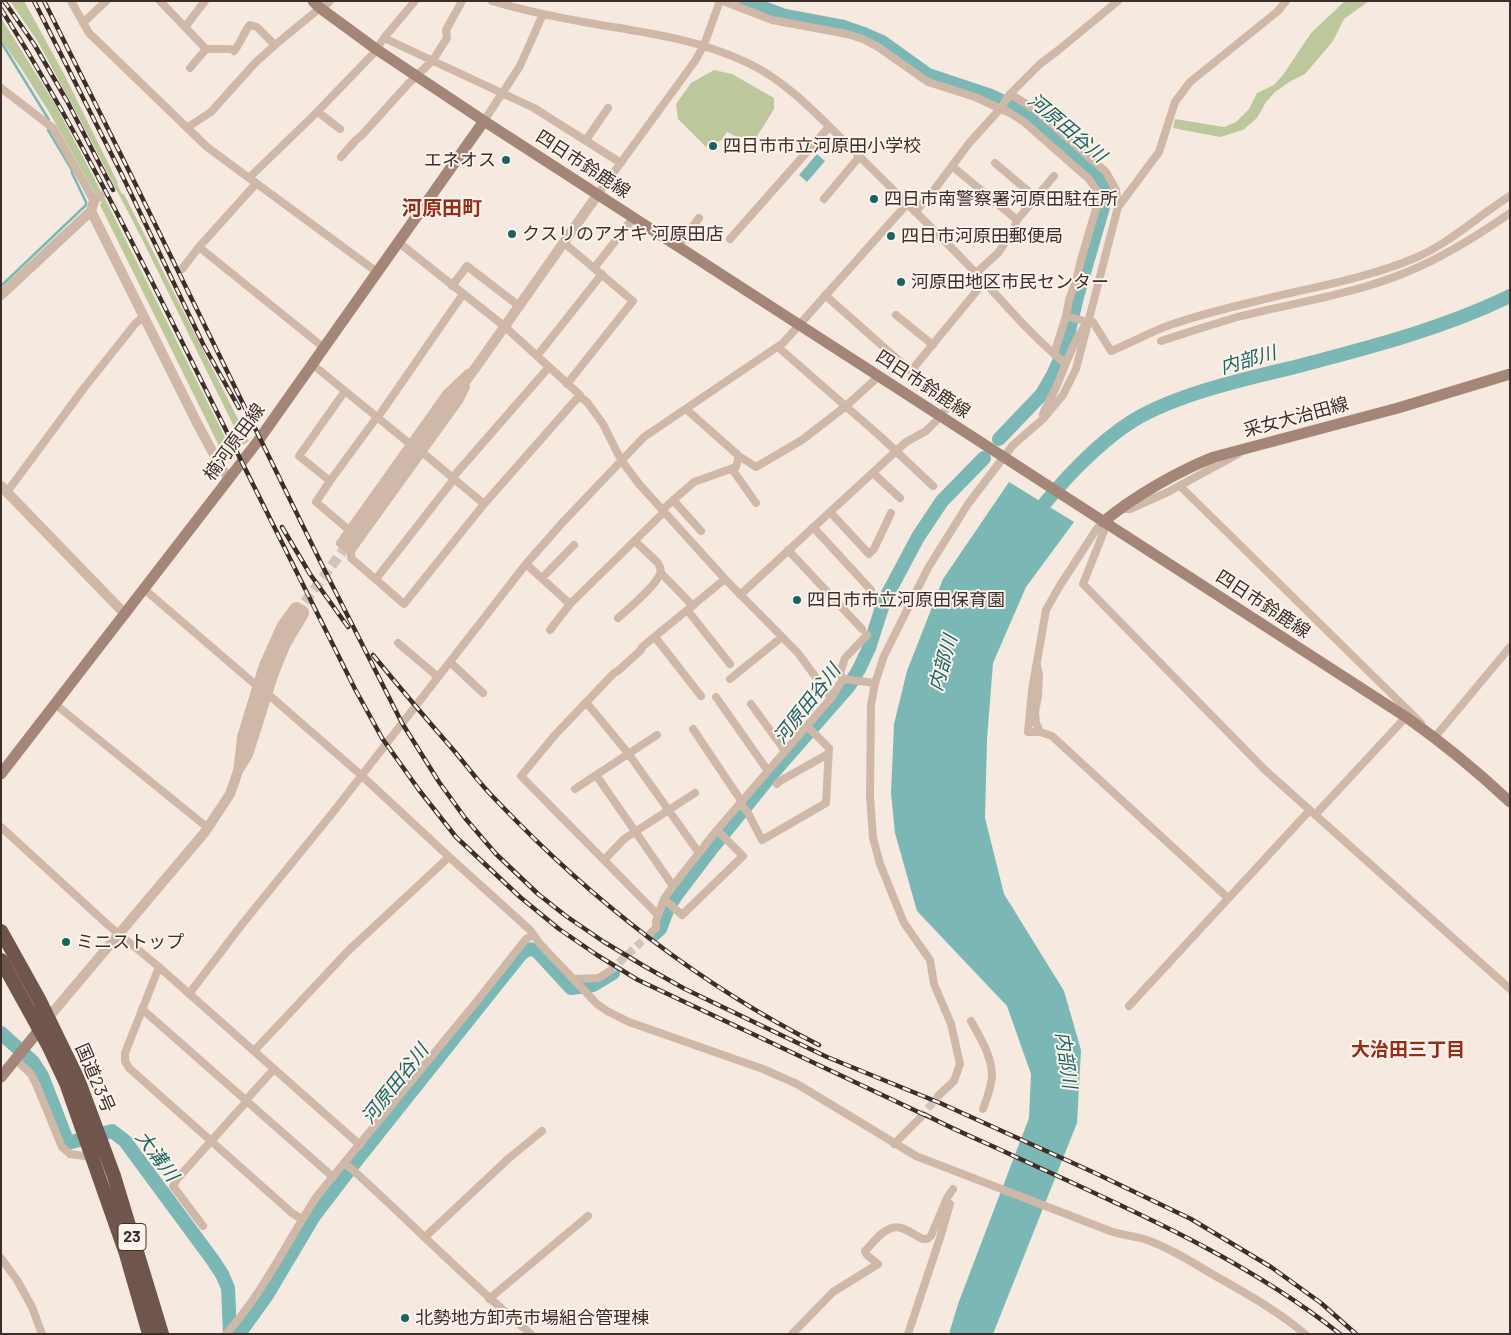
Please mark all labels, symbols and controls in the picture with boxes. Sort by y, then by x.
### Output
water label: 河原田谷川 [1023,89,1111,167]
street label: 四日市鈴鹿線 [532,126,634,202]
place label: 四日市市立河原田小学校 [723,135,921,157]
marker: 四日市市立河原田小学校 [707,140,719,152]
place label: エネオス [424,149,496,171]
marker: エネオス [500,154,512,166]
place label: 四日市南警察署河原田駐在所 [884,188,1118,210]
marker: 四日市南警察署河原田駐在所 [868,193,880,205]
district label: 河原田町 [402,196,482,220]
place label: クスリのアオキ 河原田店 [522,223,724,245]
place label: 四日市河原田郵便局 [901,225,1063,247]
marker: クスリのアオキ 河原田店 [506,228,518,240]
marker: 四日市河原田郵便局 [885,230,897,242]
place label: 河原田地区市民センター [911,271,1109,293]
marker: 河原田地区市民センター [895,276,907,288]
water label: 内部川 [1217,341,1279,379]
street label: 四日市鈴鹿線 [872,346,974,422]
street label: 采女大治田線 [1241,393,1351,441]
street label: 楠河原田線 [199,399,269,485]
street label: 四日市鈴鹿線 [1212,566,1314,642]
place label: 四日市市立河原田保育園 [807,589,1005,611]
marker: 四日市市立河原田保育園 [791,594,803,606]
water label: 内部川 [924,632,962,694]
water label: 河原田谷川 [769,660,845,748]
place label: ミニストップ [76,931,184,953]
marker: ミニストップ [60,936,72,948]
water label: 内部川 [1051,1030,1081,1090]
district label: 大治田三丁目 [1351,1039,1465,1061]
street label: 国道23号 [71,1040,119,1116]
water label: 河原田谷川 [357,1040,433,1128]
water label: 大溝川 [131,1126,183,1186]
road number: 23 [118,1224,146,1250]
place label: 北勢地方卸売市場組合管理棟 [415,1307,649,1329]
marker: 北勢地方卸売市場組合管理棟 [399,1312,411,1324]

